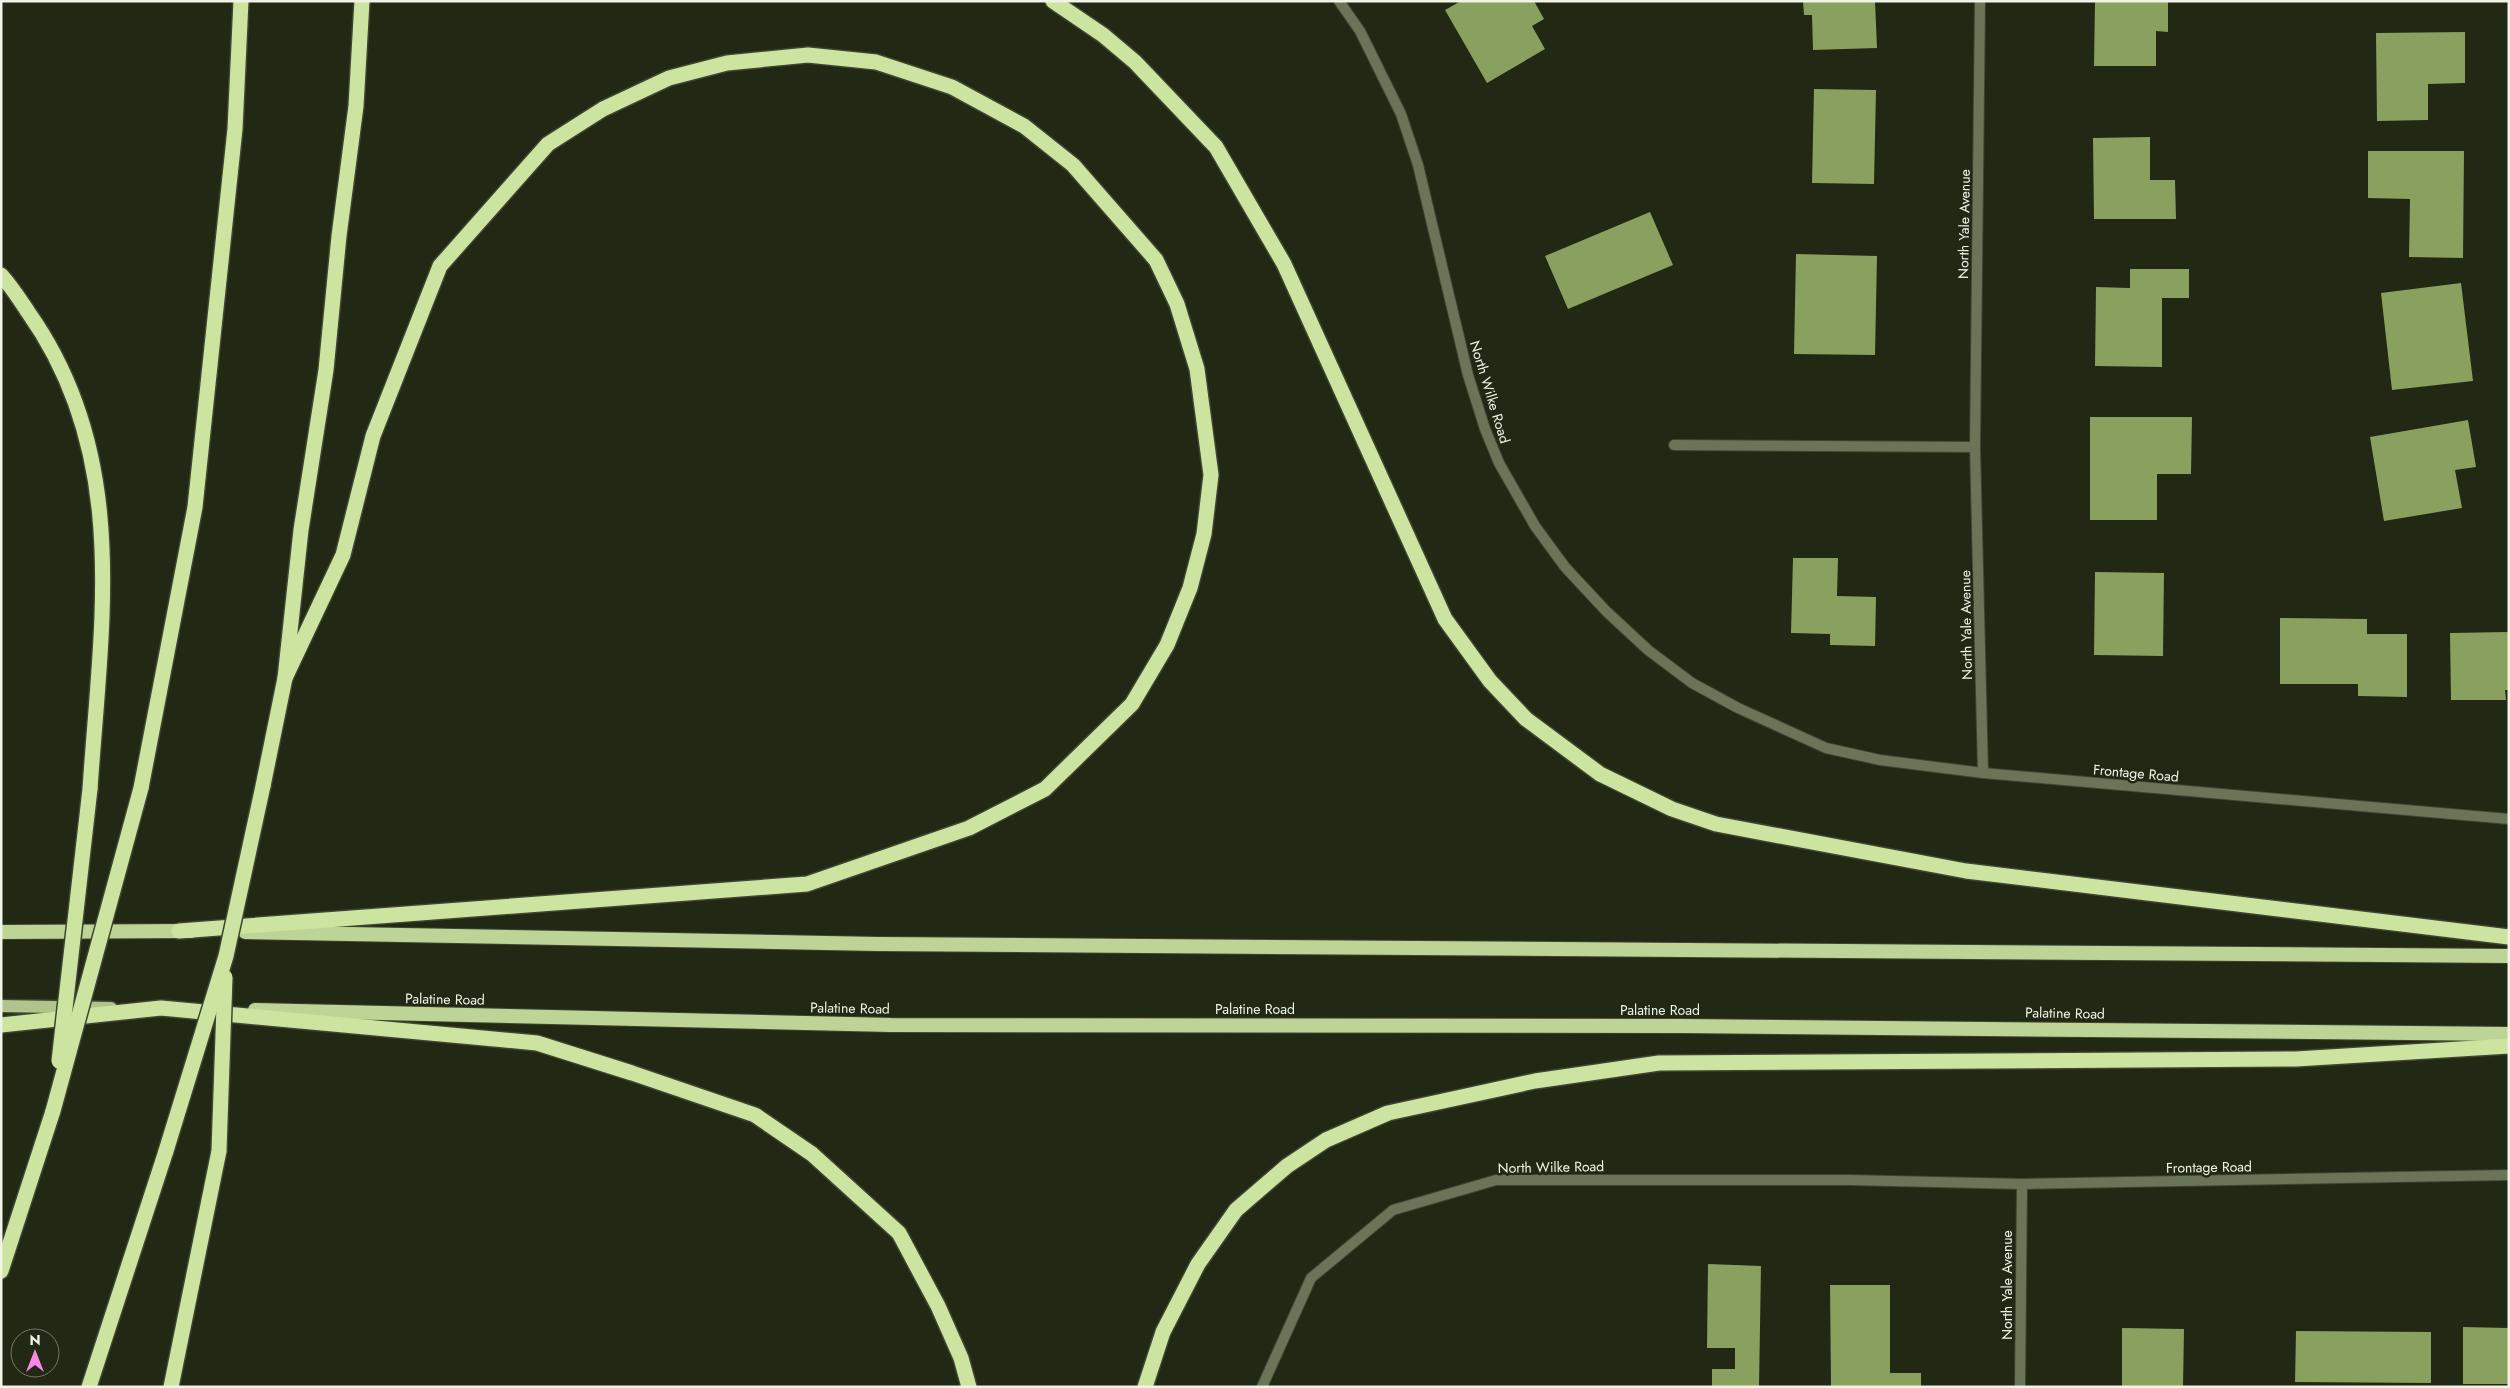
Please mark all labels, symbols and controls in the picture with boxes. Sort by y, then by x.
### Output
street label: North Yale Avenue [1953,169,1975,279]
street label: North Wilke Road [1465,338,1515,446]
street label: North Yale Avenue [1955,570,1977,680]
street label: Frontage Road [2092,759,2180,787]
street label: Palatine Road [405,988,485,1010]
street label: Palatine Road [810,997,890,1019]
street label: Palatine Road [1215,999,1295,1019]
street label: Palatine Road [1620,1000,1700,1020]
street label: Palatine Road [2025,1002,2105,1024]
street label: North Wilke Road [1498,1156,1604,1178]
street label: Frontage Road [2166,1156,2252,1178]
street label: North Yale Avenue [1997,1230,2017,1340]
north arrow [10,1328,60,1378]
text: N [29,1330,41,1350]

